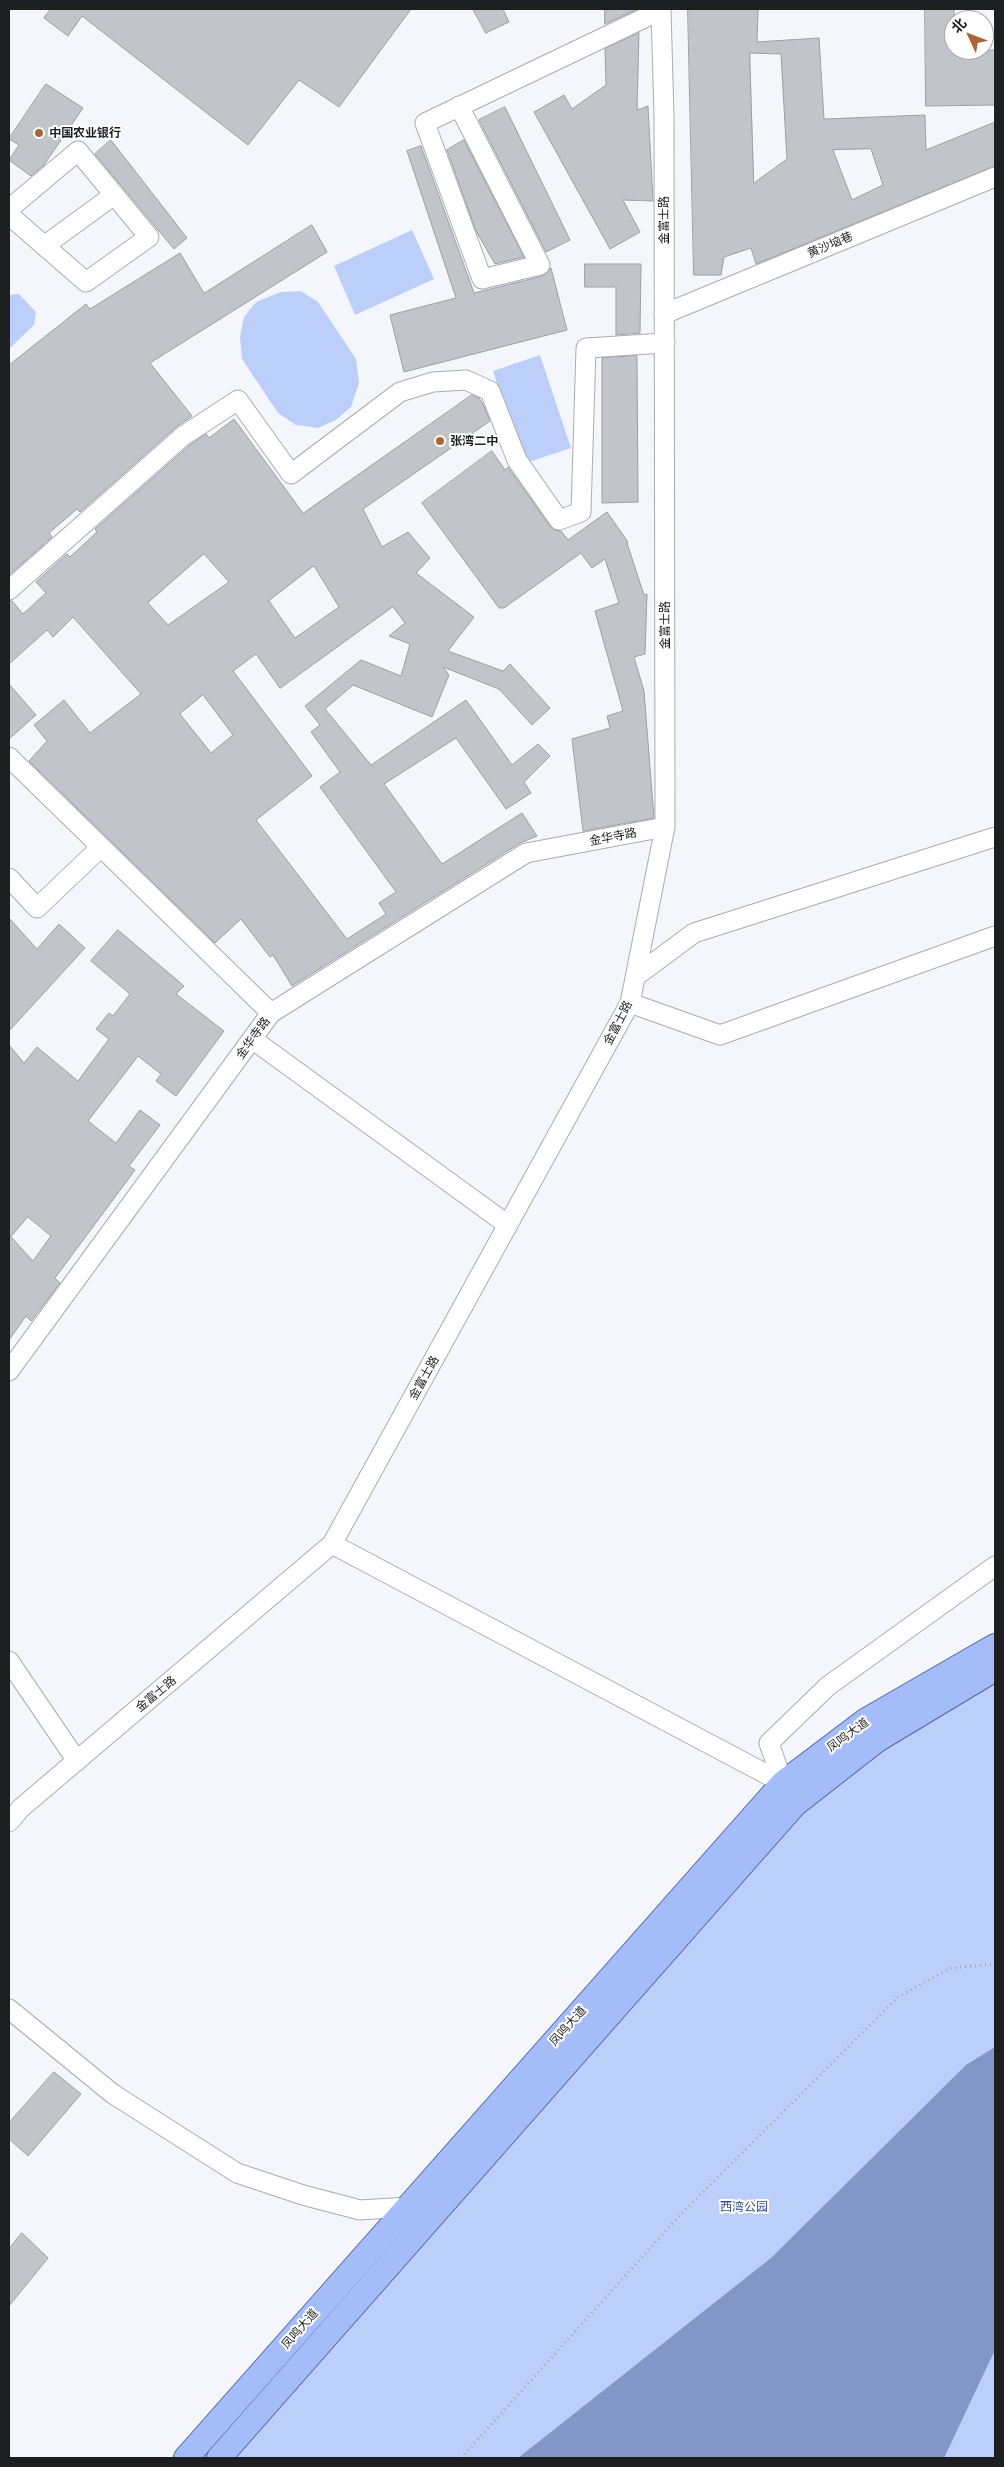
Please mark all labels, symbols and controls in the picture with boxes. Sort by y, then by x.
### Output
north arrow [944,10,994,60]
text: 北 [947,14,969,36]
place label: 中国农业银行 [49,126,121,140]
marker: 中国农业银行 [33,127,45,139]
street label: 金富士路 [657,196,671,244]
street label: 黄沙垴巷 [805,229,855,261]
place label: 张湾二中 [450,434,498,448]
marker: 张湾二中 [434,435,446,447]
street label: 金富士路 [658,601,672,649]
street label: 金华寺路 [588,825,638,849]
street label: 金富士路 [601,998,635,1048]
street label: 金华寺路 [233,1014,273,1062]
street label: 金富士路 [406,1354,442,1402]
street label: 金富士路 [133,1673,179,1715]
street label: 凤鸣大道 [824,1715,872,1755]
street label: 凤鸣大道 [547,2003,589,2049]
park label: 西湾公园 [720,2200,768,2214]
street label: 凤鸣大道 [279,2306,321,2352]

